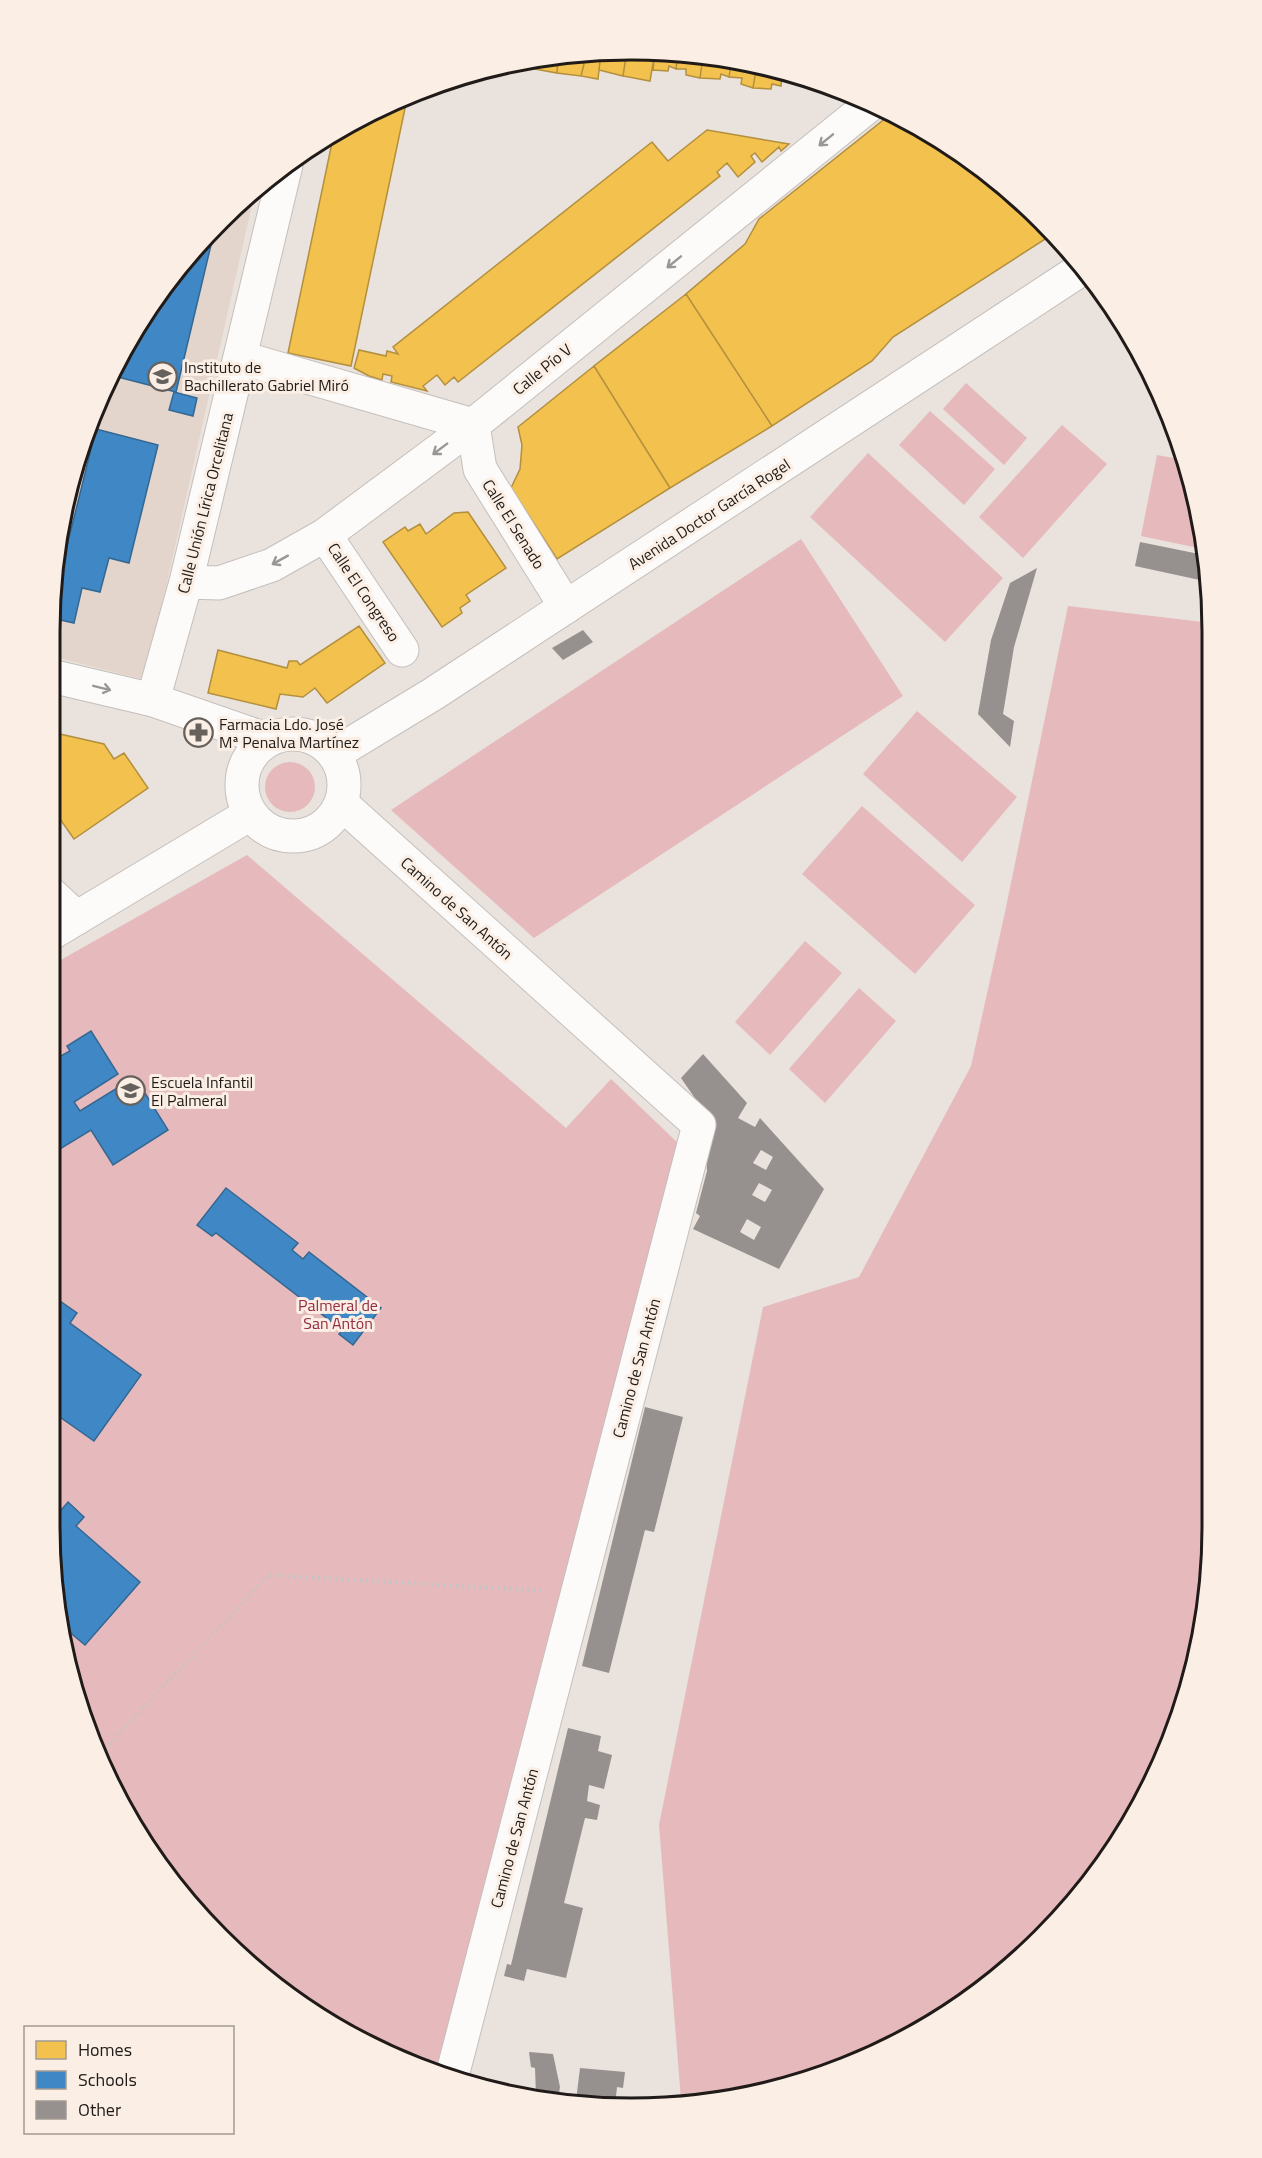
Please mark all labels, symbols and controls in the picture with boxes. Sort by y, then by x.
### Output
one-way arrow [818,134,834,147]
one-way arrow [666,256,682,269]
street label: Calle Pío V [507,338,577,400]
place label: Instituto de Bachillerato Gabriel Miró [184,355,349,397]
school or university icon: Instituto de Bachillerato Gabriel Miró [147,360,179,392]
street label: Calle Unión Lírica Orcelitana [171,410,239,596]
one-way arrow [432,443,448,456]
street label: Avenida Doctor García Rogel [623,452,795,576]
street label: Calle El Senado [477,474,551,574]
street label: Calle El Congreso [322,538,406,646]
one-way arrow [271,555,289,566]
one-way arrow [92,683,111,695]
place label: Farmacia Ldo. José Mª Penalva Martínez [219,712,359,754]
pharmacy icon: Farmacia Ldo. José Mª Penalva Martínez [182,717,214,749]
street label: Camino de San Antón [396,851,518,965]
place label: Escuela Infantil El Palmeral [151,1070,253,1112]
school or university icon: Escuela Infantil El Palmeral [114,1075,146,1107]
park label: Palmeral de San Antón [298,1293,378,1335]
street label: Camino de San Antón [606,1295,666,1441]
street label: Camino de San Antón [484,1765,544,1911]
legend [24,2026,234,2134]
text: Homes [78,2036,132,2063]
text: Schools [78,2066,137,2093]
text: Other [78,2096,121,2123]

